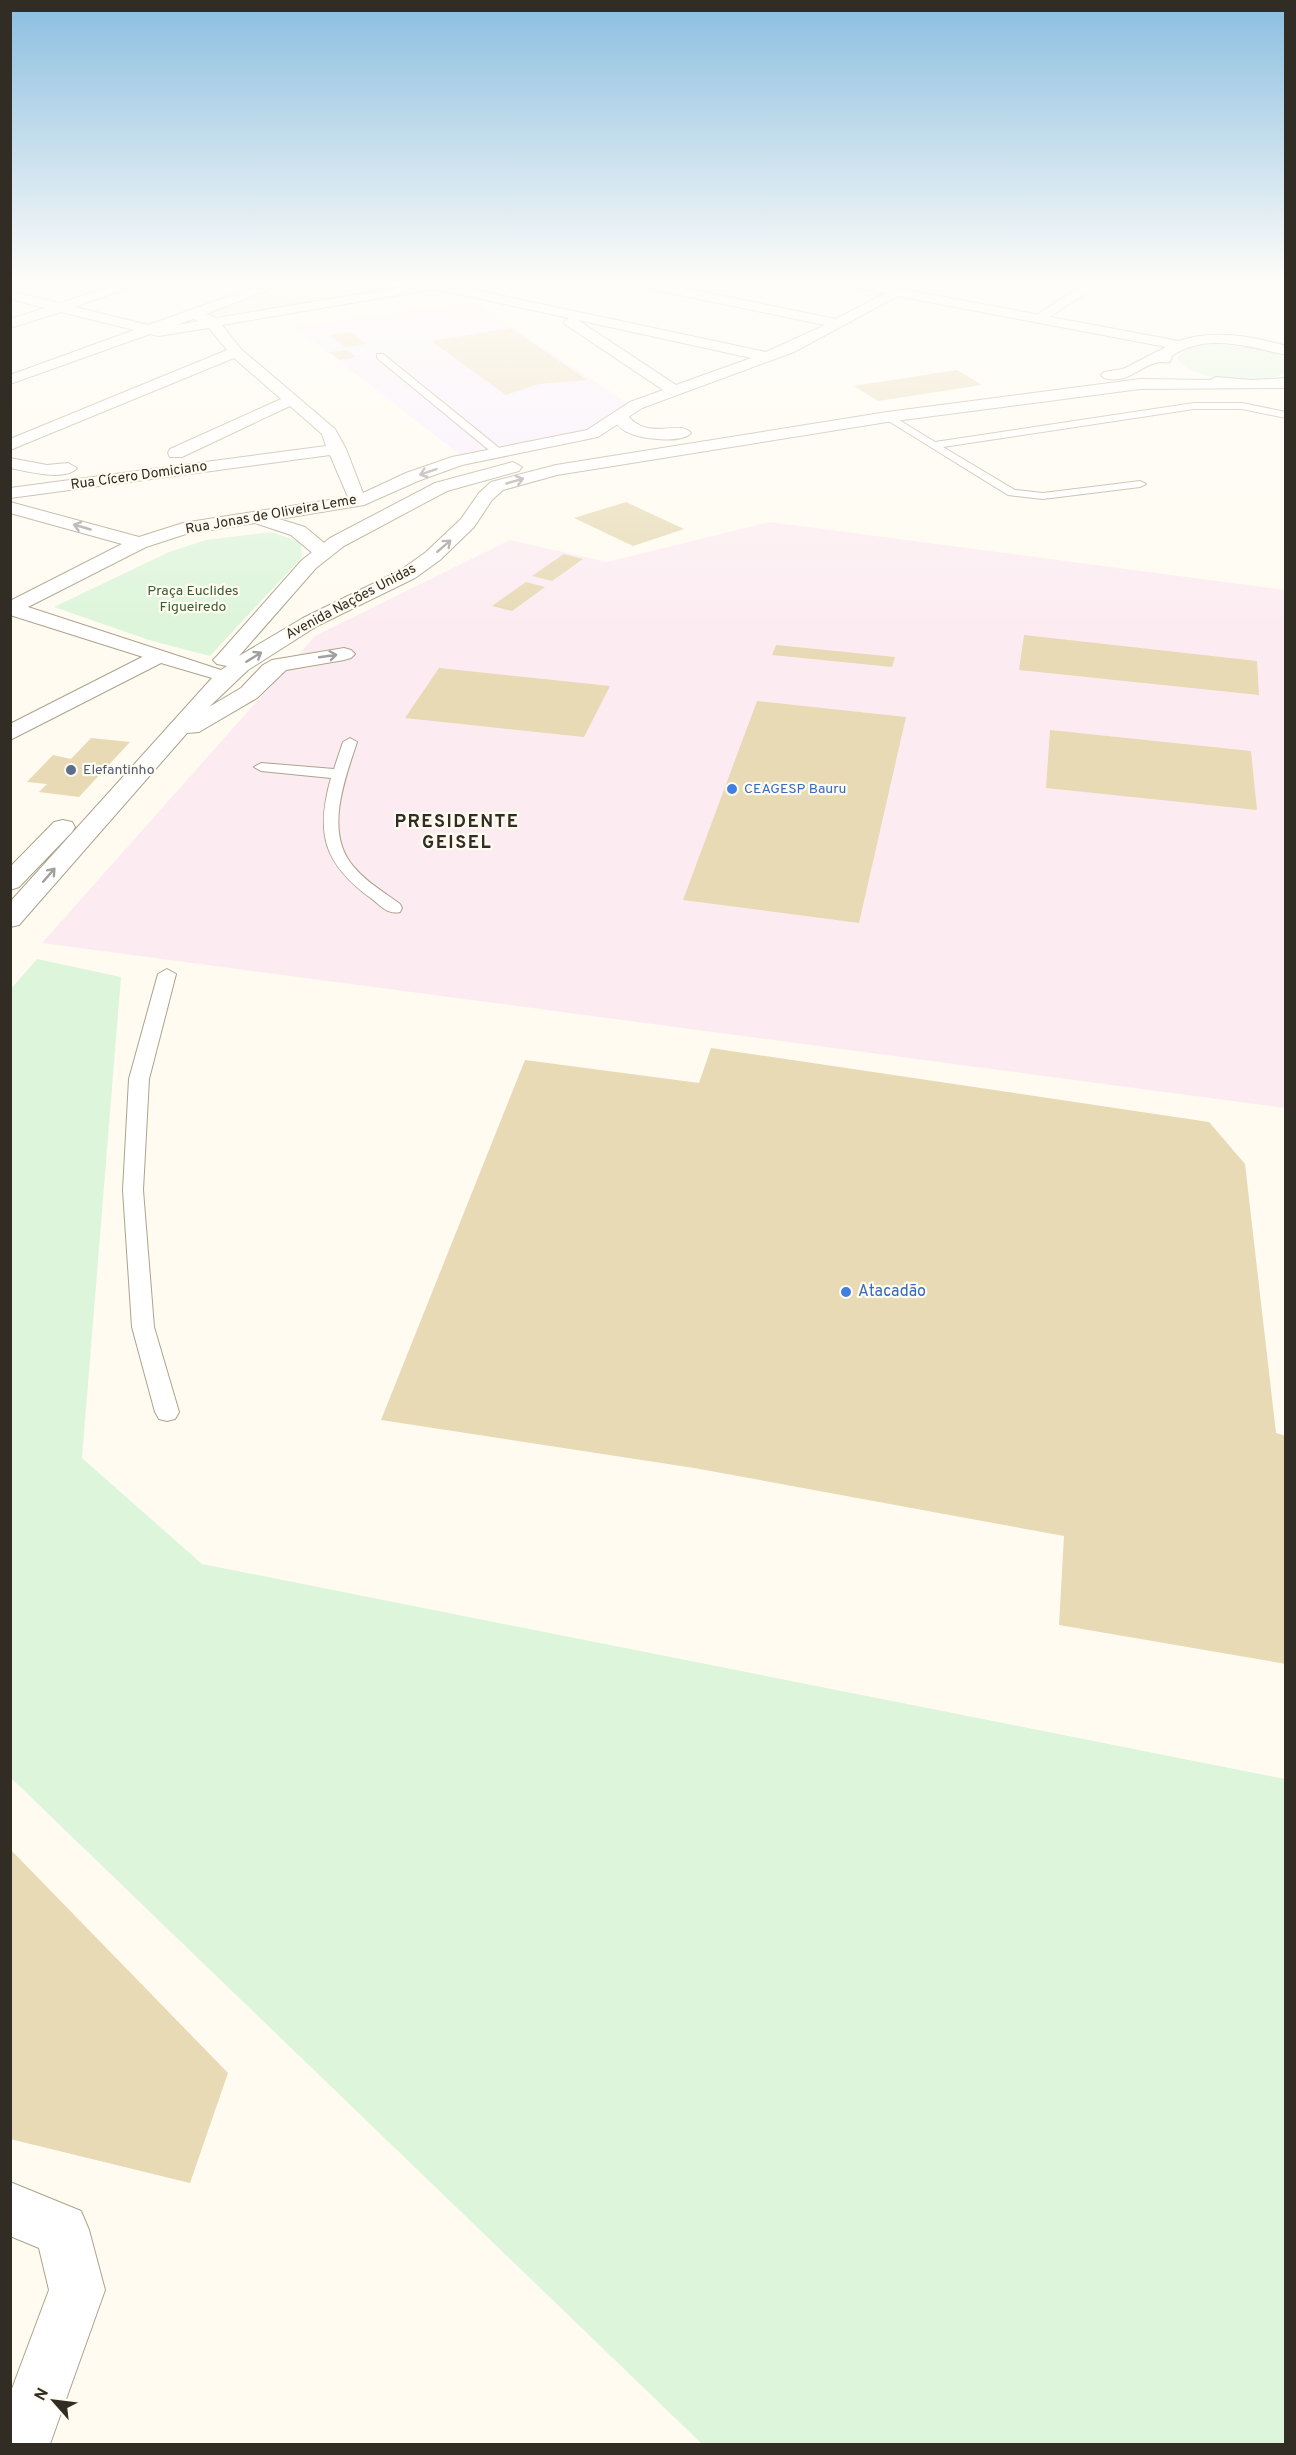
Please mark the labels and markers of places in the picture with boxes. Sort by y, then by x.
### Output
place label: Elefantinho [83,762,155,779]
marker: Elefantinho [64,763,78,777]
place label: CEAGESP Bauru [744,781,847,798]
marker: CEAGESP Bauru [725,782,739,796]
place label: Atacadão [858,1282,926,1302]
marker: Atacadão [839,1285,853,1299]

